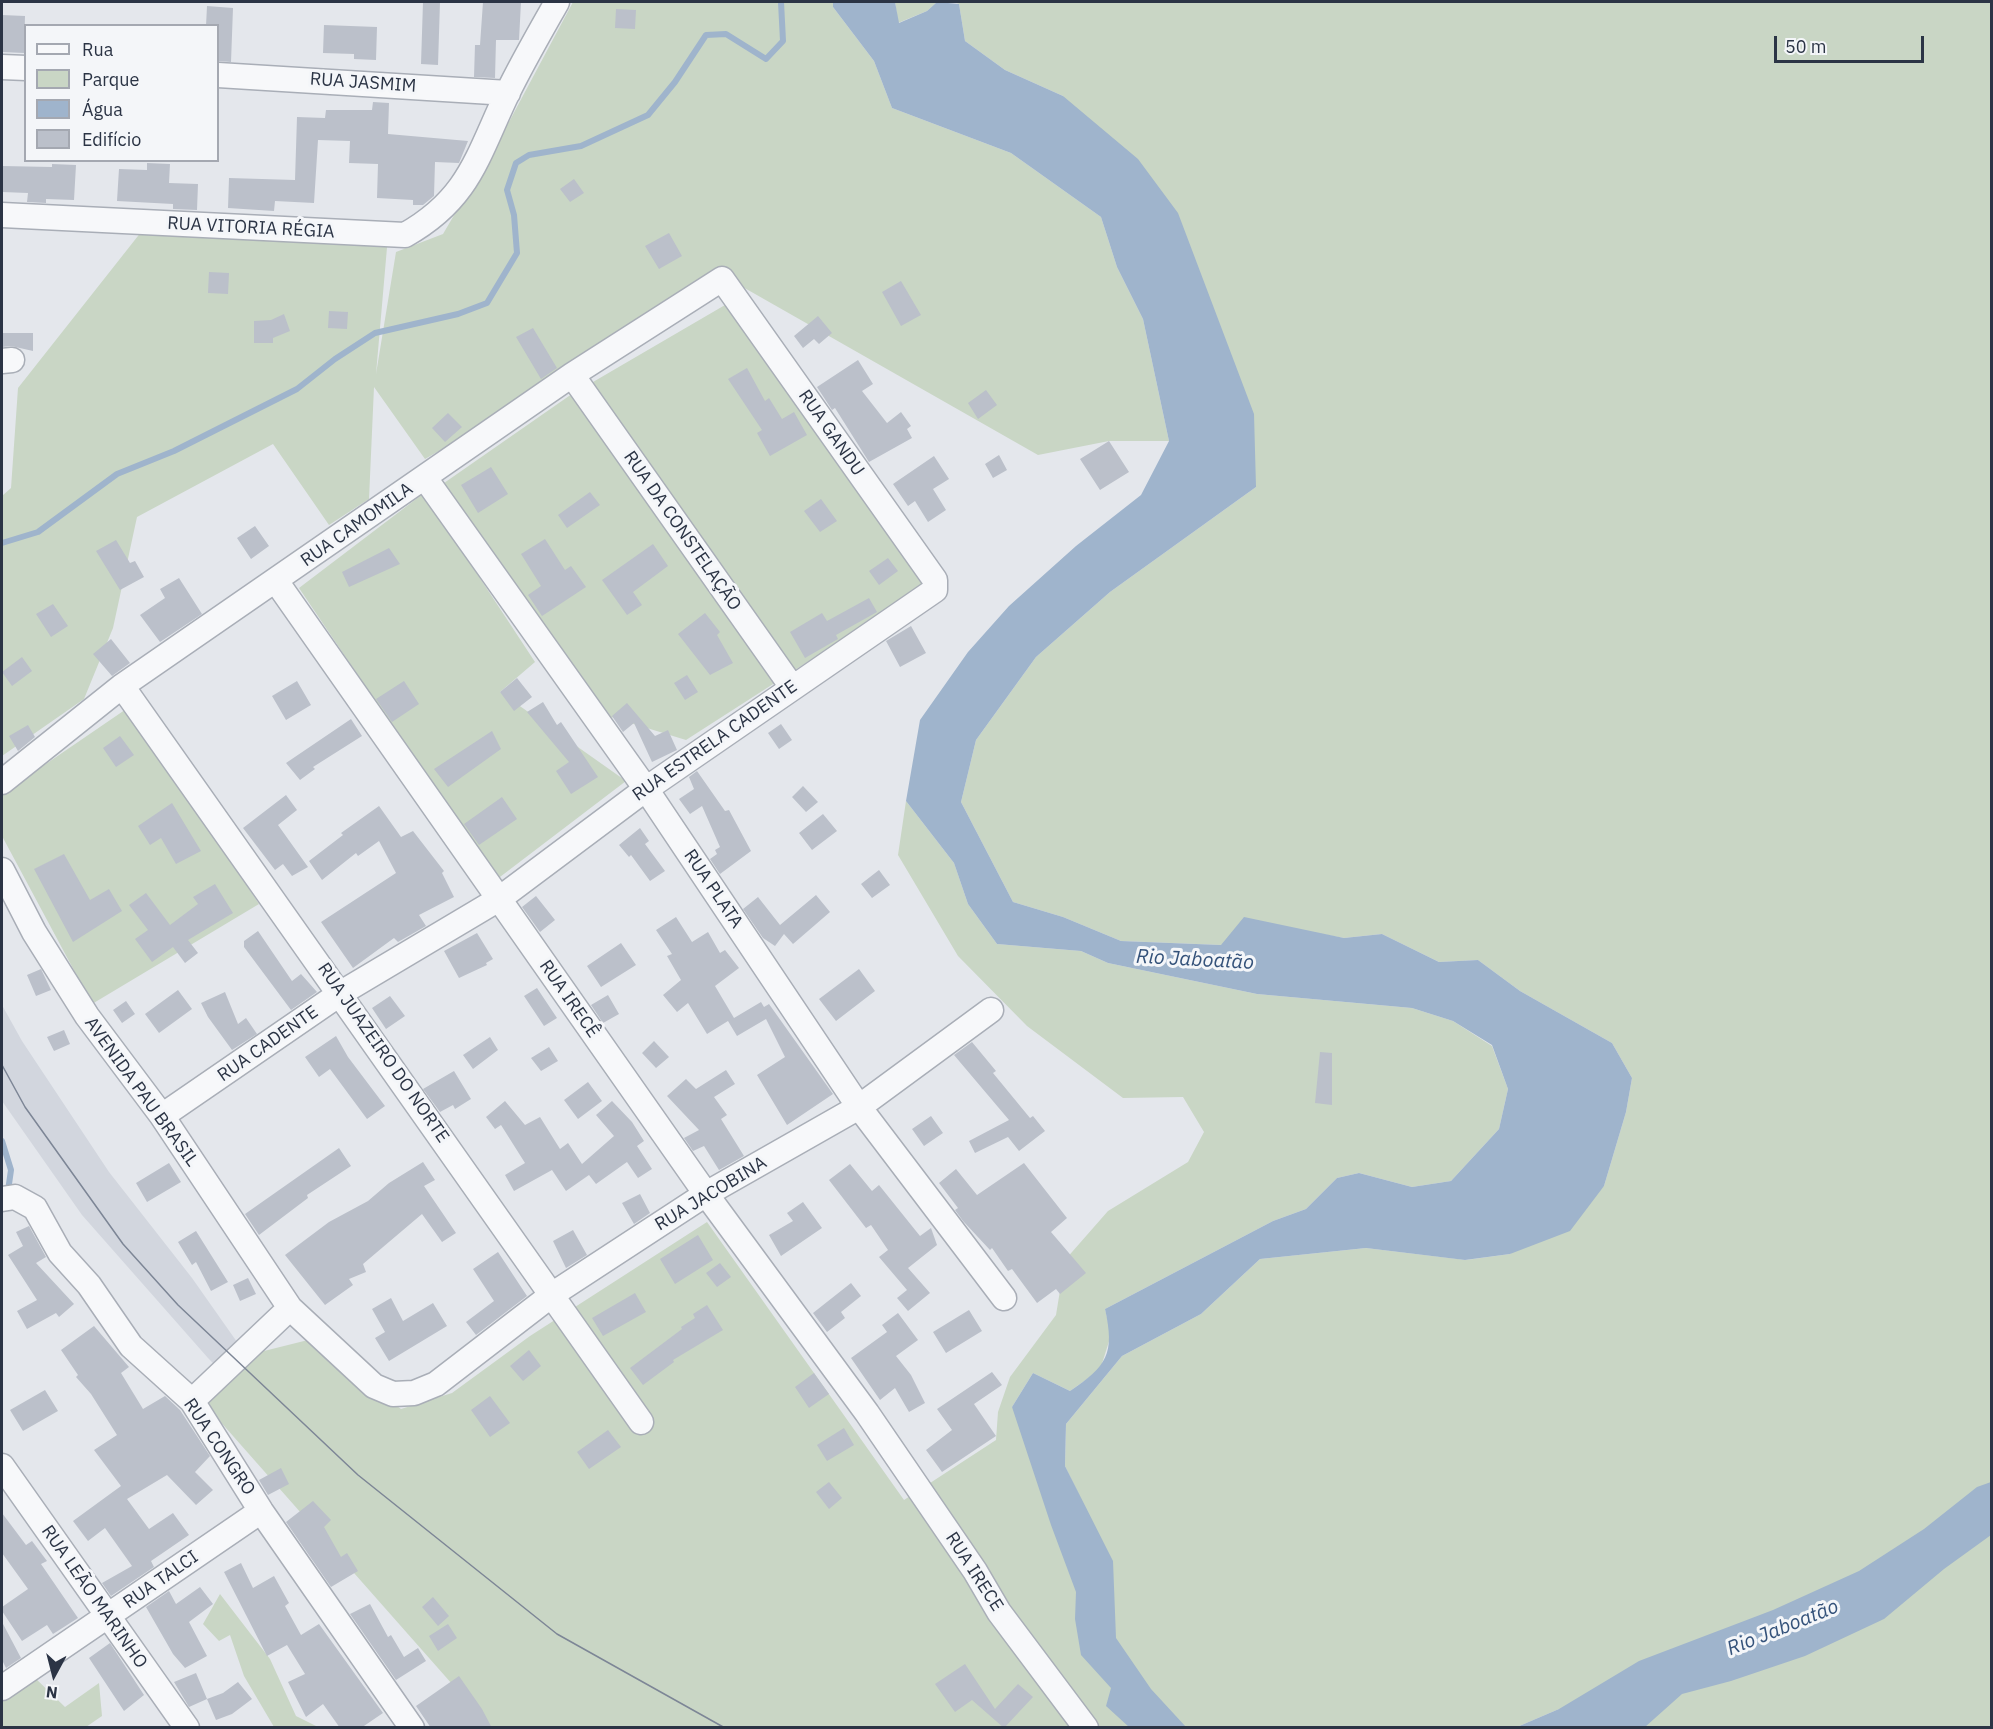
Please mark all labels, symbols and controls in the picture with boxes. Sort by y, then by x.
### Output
legend [24,24,219,162]
scale bar [1777,24,1927,62]
text: 50 m [1785,35,1827,58]
text: Rua [82,38,113,61]
text: Parque [82,68,139,91]
street label: RUA JASMIM [309,69,417,97]
text: Água [82,98,123,121]
text: Edifício [82,128,141,151]
street label: RUA VITORIA RÉGIA [167,213,335,243]
street label: RUA GANDU [793,386,869,480]
street label: RUA DA CONSTELAÇÃO [619,447,745,615]
street label: RUA CAMOMILA [297,478,417,572]
street label: RUA ESTRELA CADENTE [629,676,801,806]
street label: RUA PLATA [679,846,747,932]
water label: Rio Jaboatão [1135,945,1255,975]
street label: RUA IRECÊ [534,956,604,1042]
street label: RUA JUAZEIRO DO NORTE [313,959,453,1147]
street label: RUA CADENTE [214,1001,322,1087]
street label: AVENIDA PAU BRASIL [80,1013,202,1171]
street label: RUA JACOBINA [651,1152,771,1236]
street label: RUA CONGRO [179,1395,259,1499]
street label: RUA LEÃO MARINHO [36,1521,152,1673]
street label: RUA IRECE [940,1528,1008,1616]
street label: RUA TALCI [119,1546,203,1614]
water label: Rio Jaboatão [1724,1595,1842,1661]
north arrow [24,1645,84,1705]
text: N [45,1682,59,1703]

